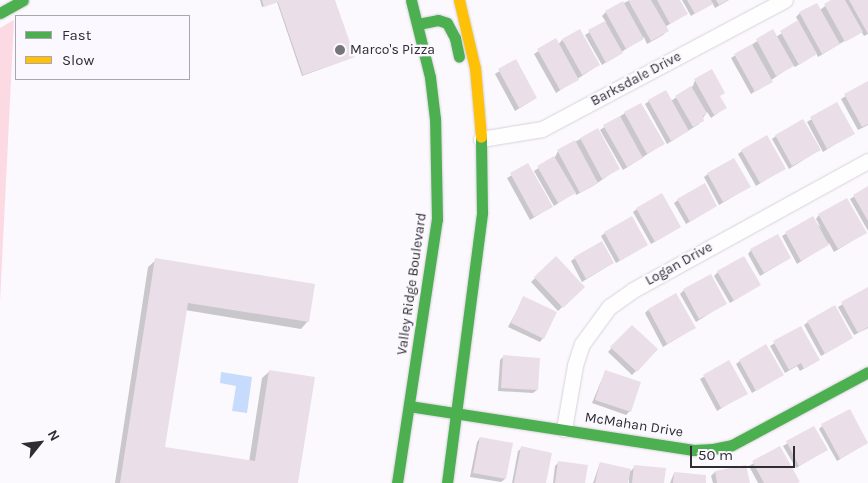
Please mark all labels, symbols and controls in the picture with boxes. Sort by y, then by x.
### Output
legend [15,15,190,80]
text: Fast [62,26,91,44]
place label: Marco's Pizza [350,42,435,58]
marker: Marco's Pizza [334,44,346,56]
street label: Barksdale Drive [588,48,684,110]
text: Slow [62,51,94,69]
street label: Valley Ridge Boulevard [394,212,430,356]
street label: Logan Drive [642,239,716,289]
street label: McMahan Drive [584,409,684,441]
north arrow [15,418,65,468]
text: N [44,427,63,444]
scale bar [693,436,798,468]
text: 50 m [698,446,733,464]

